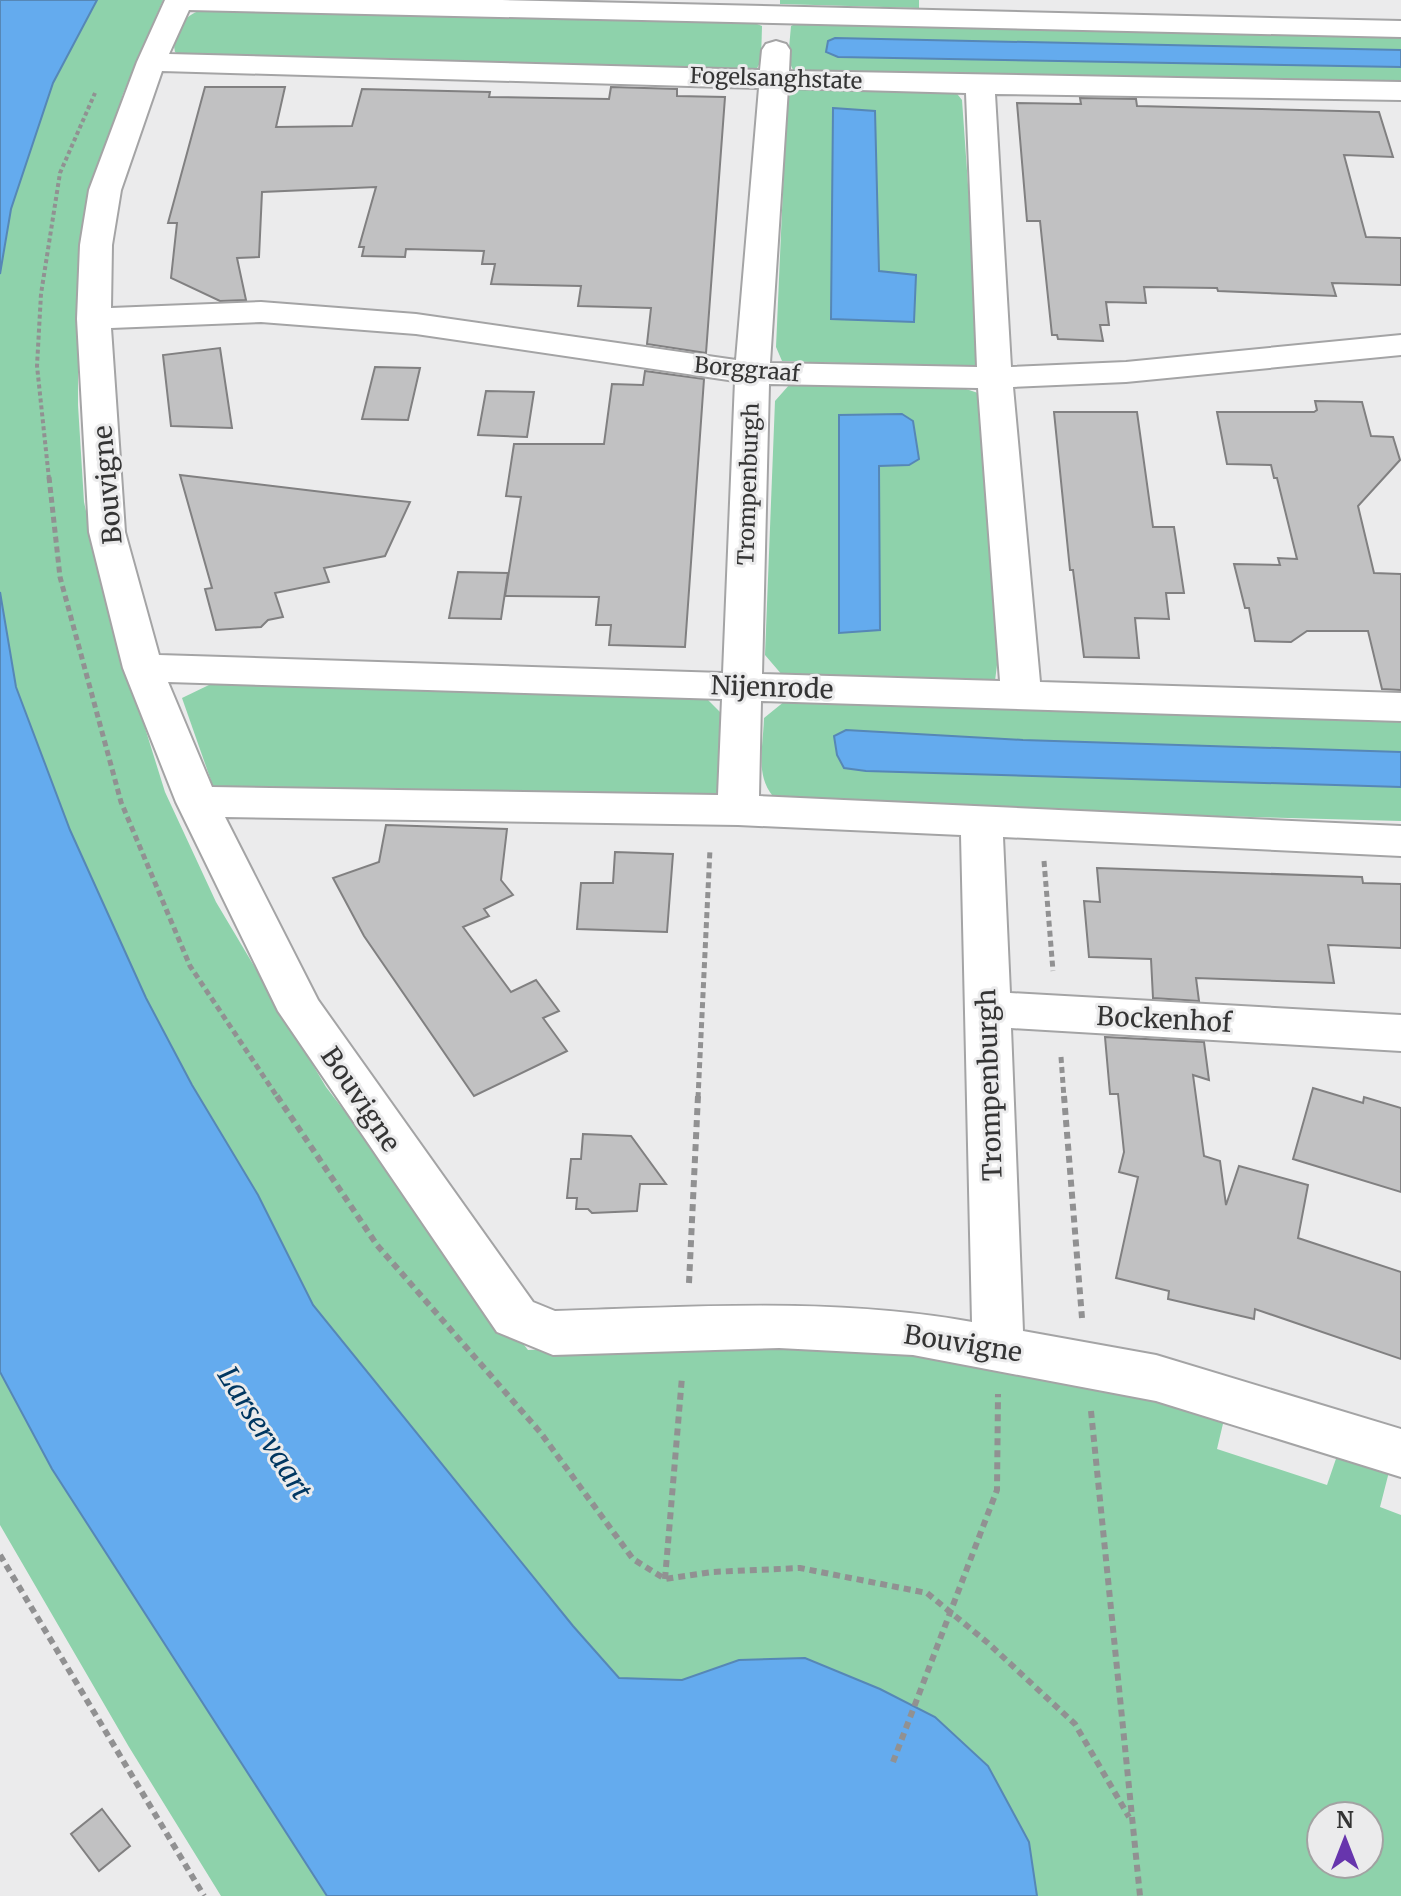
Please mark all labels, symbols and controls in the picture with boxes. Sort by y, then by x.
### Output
street label: Fogelsanghstate [689,61,863,95]
street label: Borggraaf [693,350,803,388]
street label: Trompenburgh [731,402,765,566]
street label: Bouvigne [85,424,129,546]
street label: Nijenrode [710,668,834,706]
street label: Trompenburgh [969,988,1009,1182]
street label: Bockenhof [1096,999,1234,1039]
street label: Bouvigne [314,1040,408,1158]
street label: Bouvigne [902,1317,1024,1369]
water label: Larservaart [210,1360,320,1506]
north arrow [1305,1800,1385,1880]
text: N [1336,1806,1354,1834]

